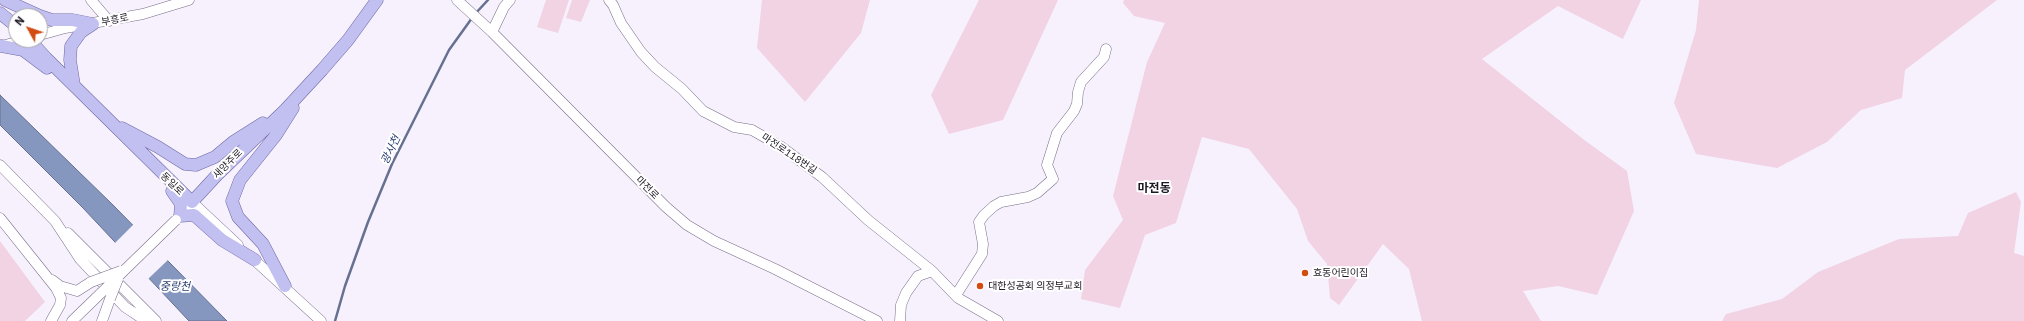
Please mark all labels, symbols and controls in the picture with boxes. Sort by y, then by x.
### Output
north arrow [8,8,48,48]
street label: 부흥로 [100,11,130,29]
text: N [12,13,27,28]
street label: 마전로118번길 [759,131,819,177]
water label: 광사천 [378,133,404,167]
street label: 새양주로 [211,147,245,181]
street label: 동일로 [158,170,186,198]
street label: 마전로 [633,174,661,202]
district label: 마전동 [1137,182,1171,196]
place label: 효동어린이집 [1313,267,1368,279]
marker: 효동어린이집 [1300,268,1310,278]
water label: 중랑천 [160,280,190,294]
place label: 대한성공회 의정부교회 [988,280,1082,292]
marker: 대한성공회 의정부교회 [975,281,985,291]

